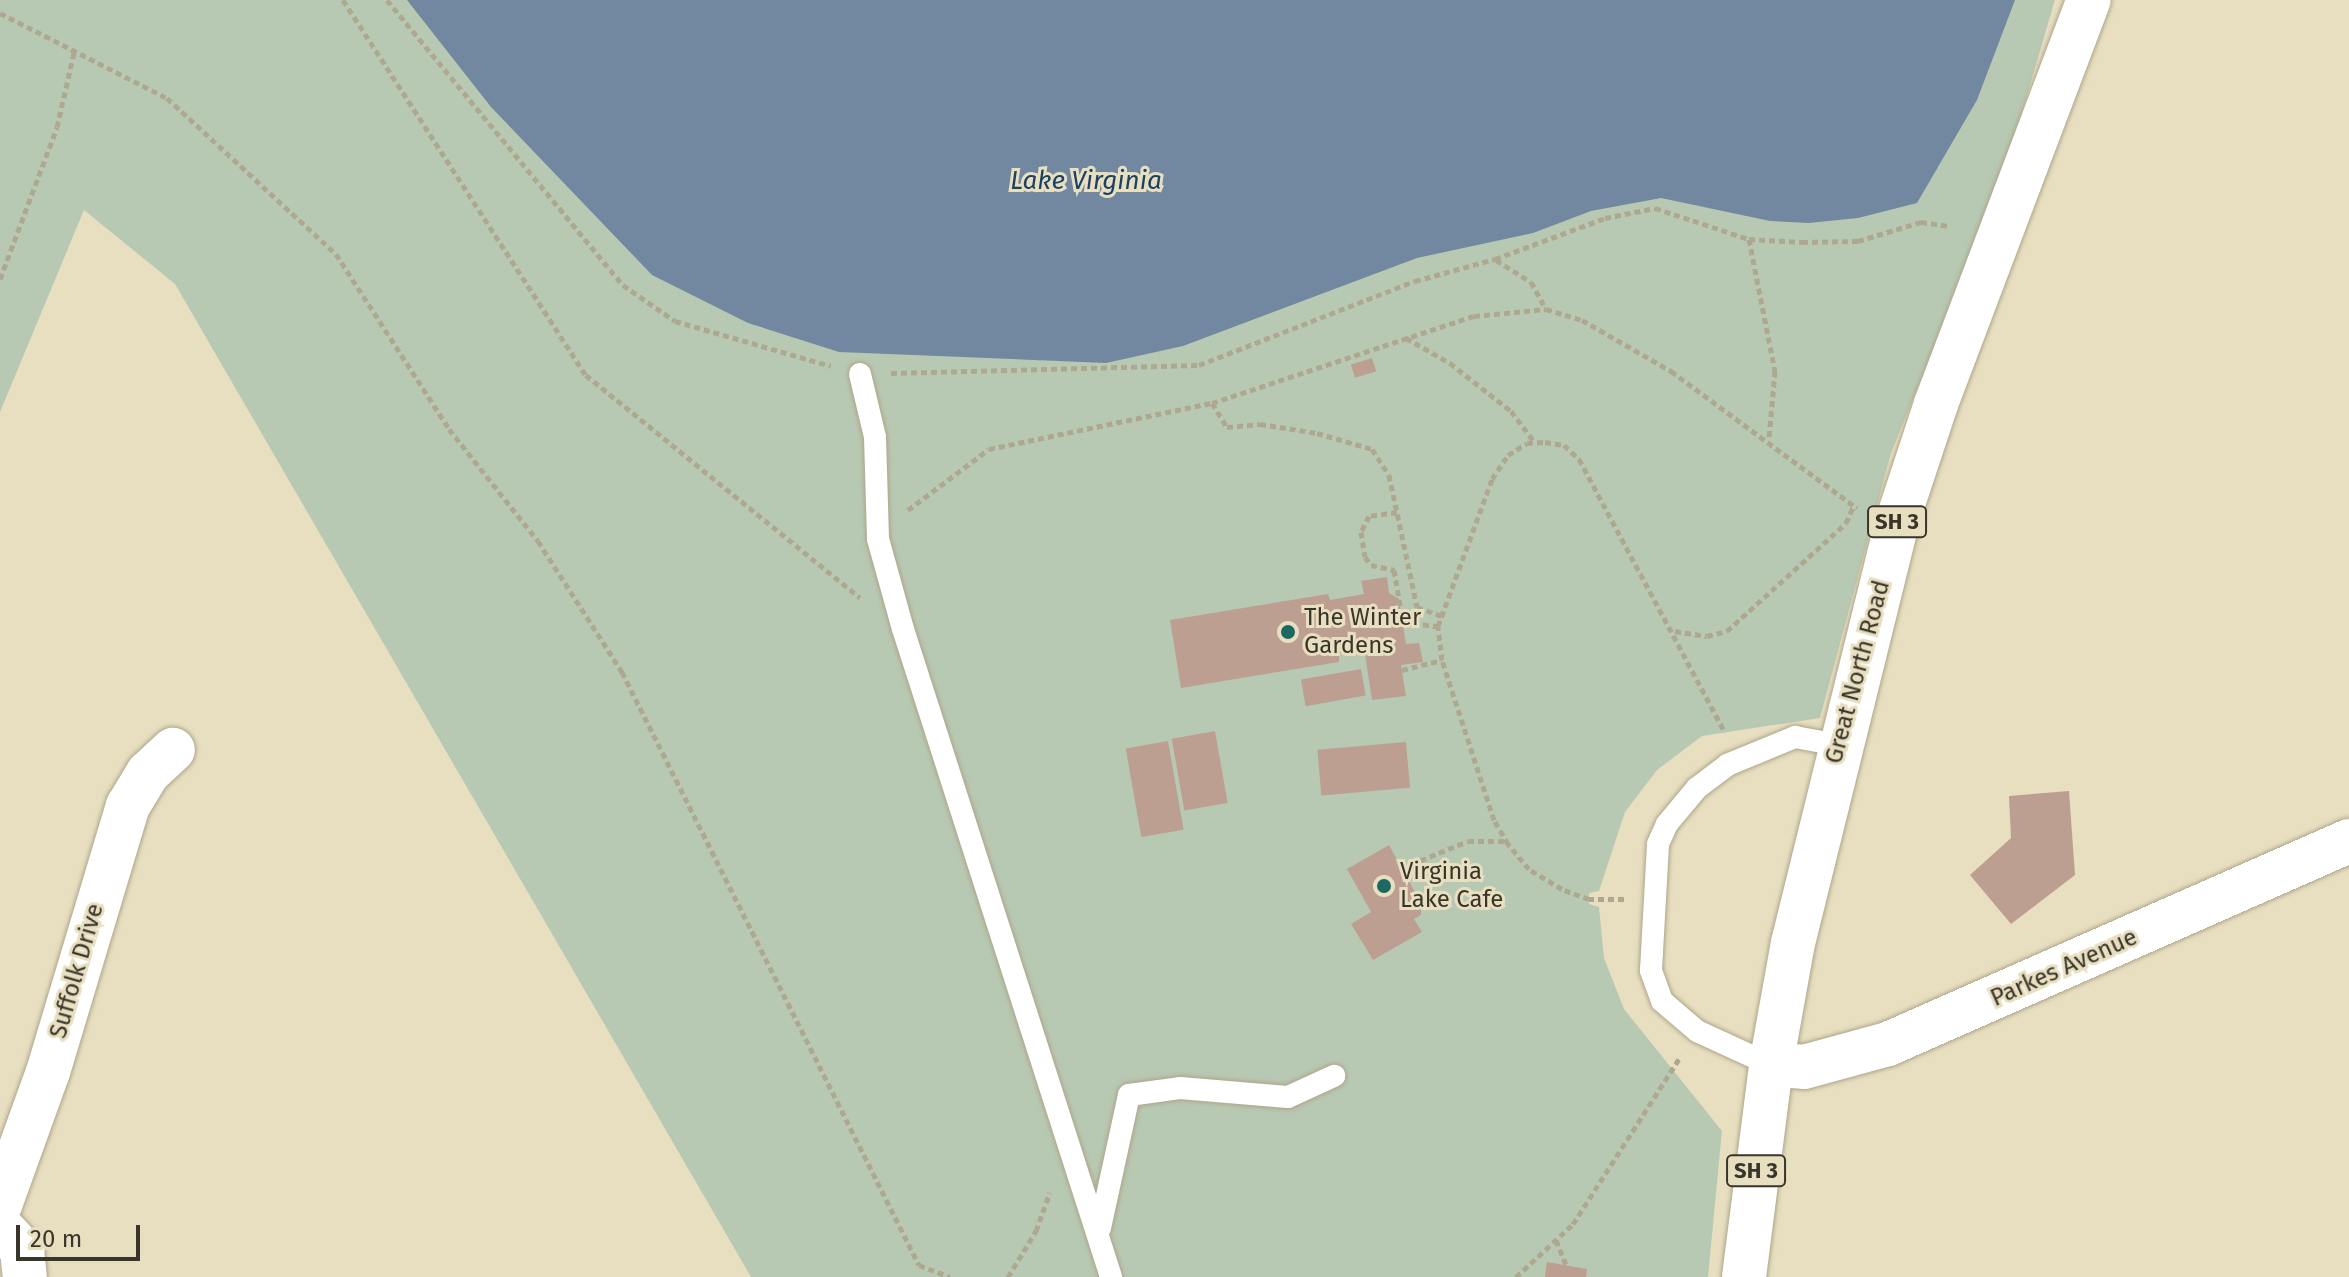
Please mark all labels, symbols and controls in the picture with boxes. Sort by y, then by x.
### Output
water label: Lake Virginia [1010,165,1162,197]
road number: SH 3 [1867,504,1927,540]
street label: Great North Road [1820,577,1896,767]
place label: The Winter Gardens [1304,604,1421,660]
marker: The Winter Gardens [1279,623,1297,641]
place label: Virginia Lake Cafe [1400,858,1503,914]
marker: Virginia Lake Cafe [1375,877,1393,895]
street label: Suffolk Drive [44,900,110,1042]
street label: Parkes Avenue [1986,923,2142,1013]
road number: SH 3 [1726,1153,1786,1189]
scale bar [20,1209,144,1259]
text: 20 m [30,1225,82,1253]

